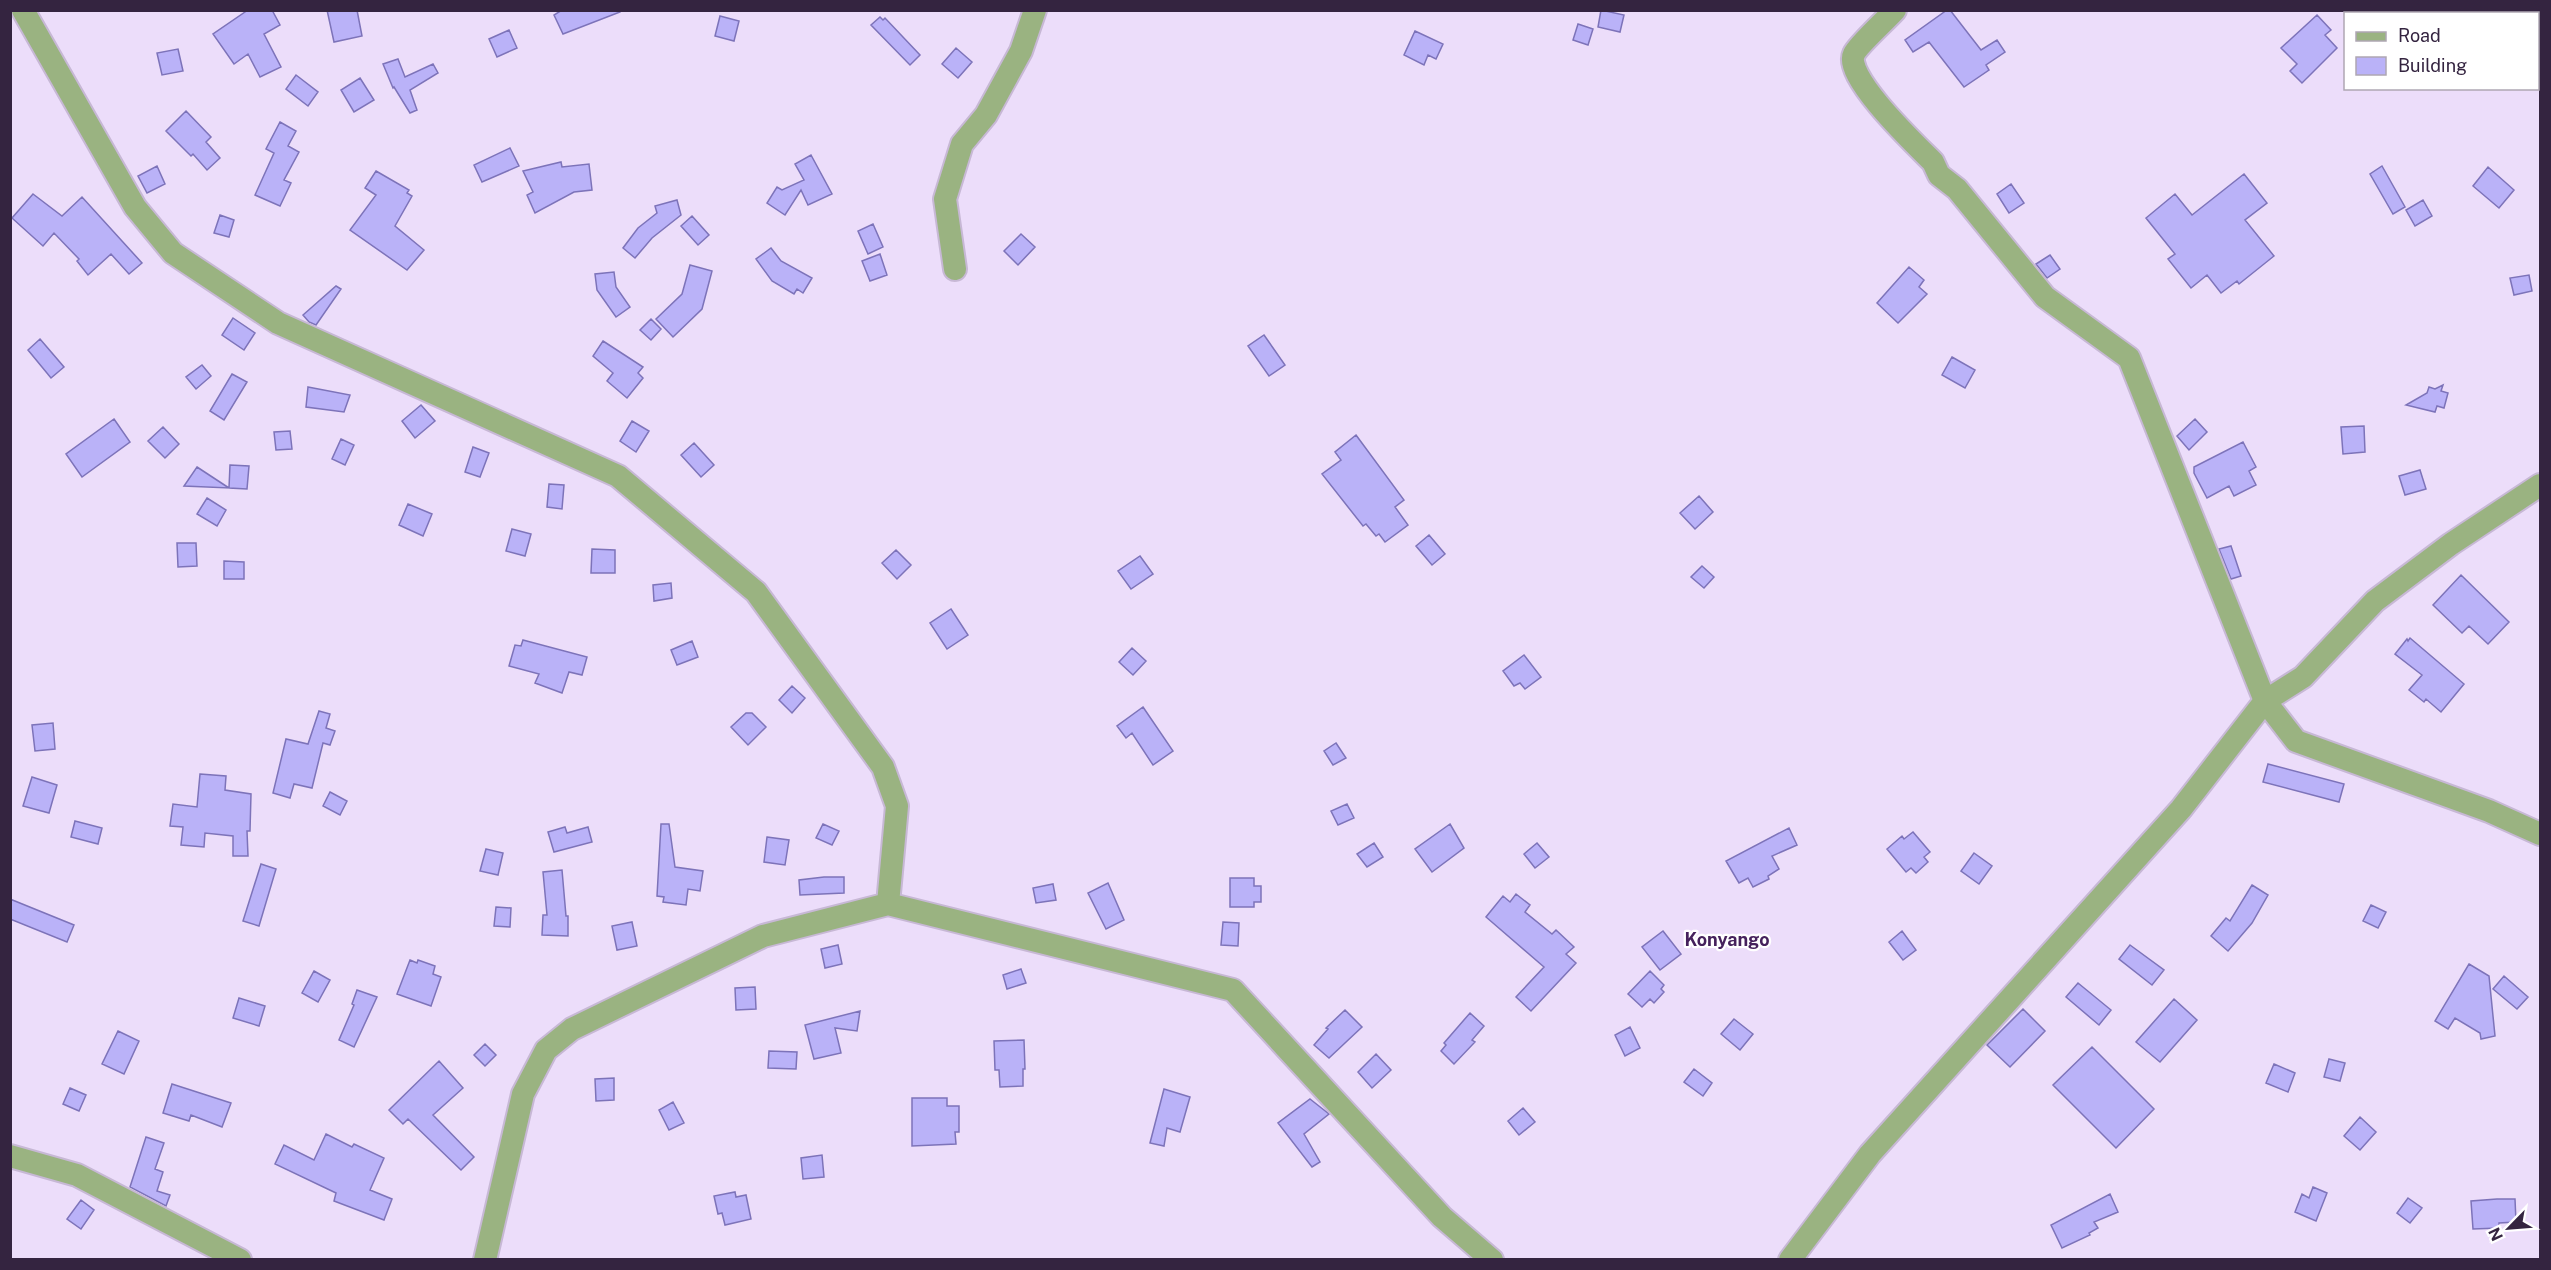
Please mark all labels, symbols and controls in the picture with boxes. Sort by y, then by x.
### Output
legend [2344,12,2539,90]
text: Road [2398,25,2441,46]
text: Building [2398,55,2467,76]
district label: Konyango [1684,929,1770,950]
north arrow [2479,1198,2539,1258]
text: N [2485,1224,2507,1244]

